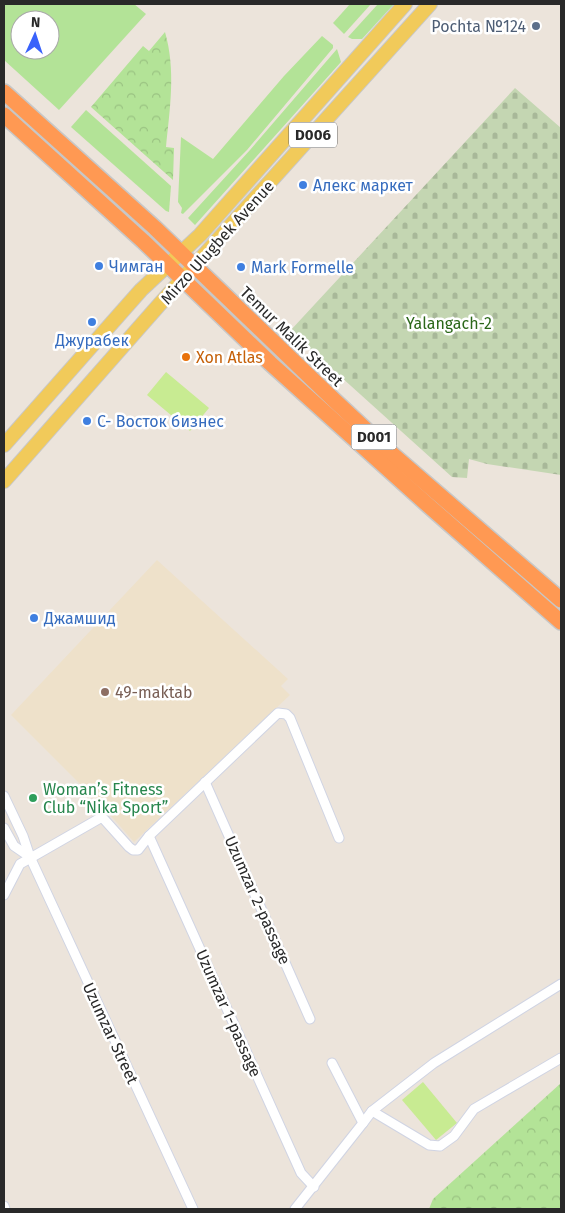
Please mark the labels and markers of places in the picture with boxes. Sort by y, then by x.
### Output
place label: Pochta №124 [431,17,526,36]
marker: Pochta №124 [530,20,542,32]
place label: Алекс маркет [313,176,414,195]
marker: Алекс маркет [297,179,309,191]
place label: Чимган [109,257,164,276]
place label: Mark Formelle [251,258,354,277]
marker: Чимган [93,260,105,272]
marker: Mark Formelle [235,261,247,273]
marker: Джурабек [86,316,98,328]
place label: Джурабек [54,331,129,350]
place label: Xon Atlas [196,348,263,367]
marker: Xon Atlas [180,351,192,363]
place label: С- Восток бизнес [97,412,224,431]
marker: С- Восток бизнес [81,415,93,427]
place label: Джамшид [43,609,116,628]
marker: Джамшид [28,612,40,624]
place label: 49-maktab [115,683,193,702]
marker: 49-maktab [99,686,111,698]
place label: Woman’s Fitness Club “Nika Sport” [43,780,168,817]
marker: Woman’s Fitness Club “Nika Sport” [27,792,39,804]

